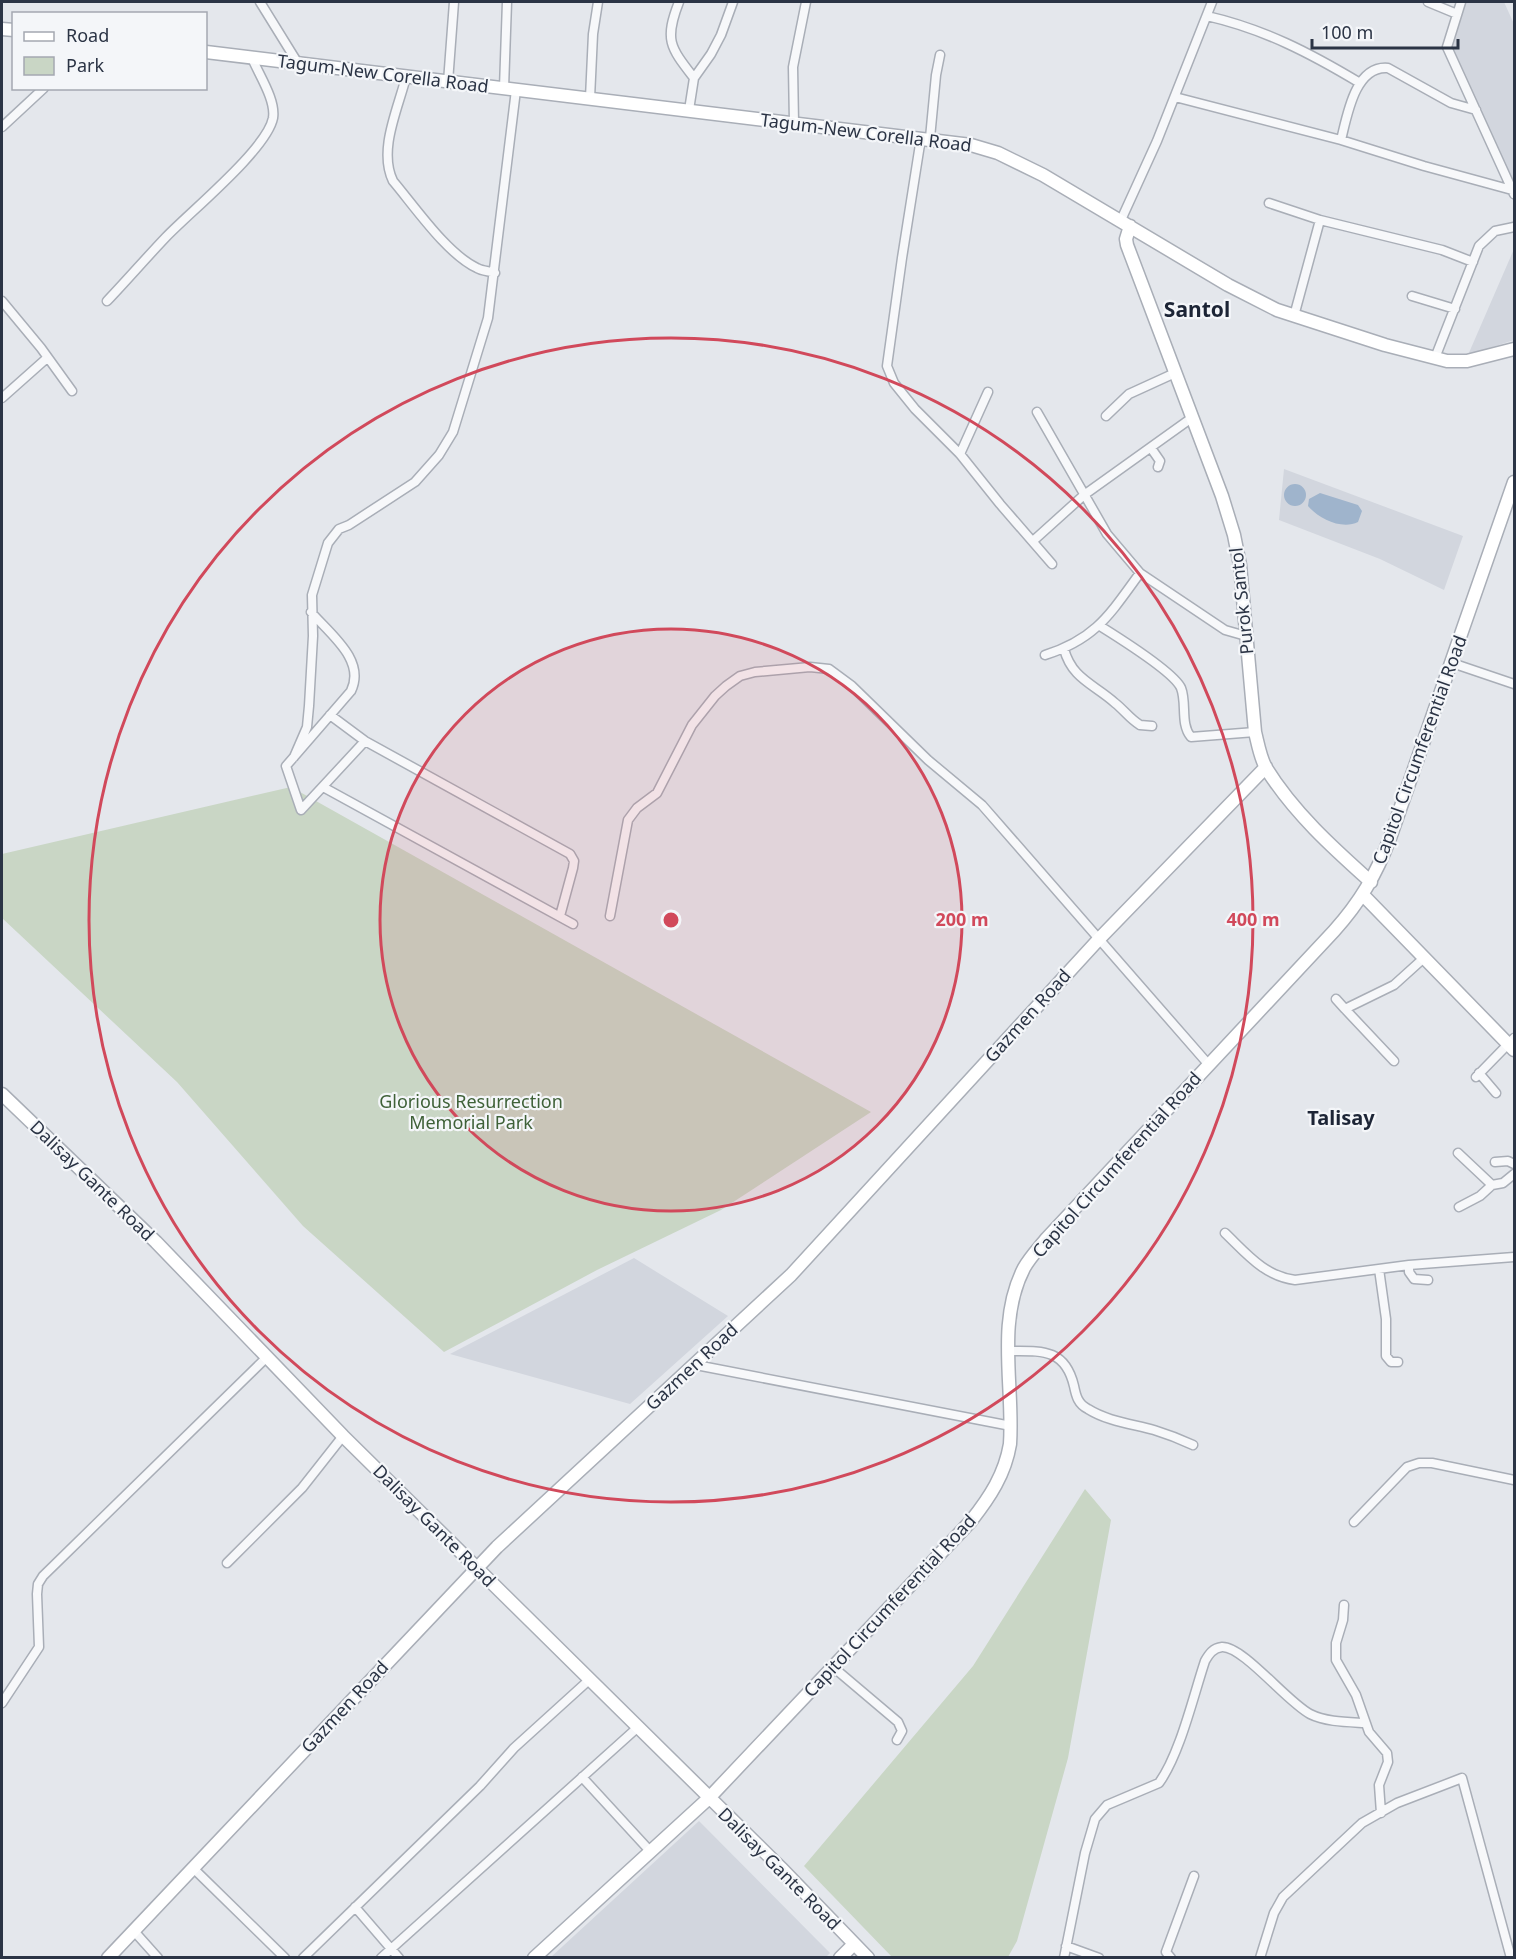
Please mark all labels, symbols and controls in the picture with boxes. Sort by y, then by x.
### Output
legend [12,12,207,90]
scale bar [1312,12,1458,50]
text: 100 m [1321,20,1373,44]
text: Road [66,23,109,47]
street label: Tagum-New Corella Road [276,48,490,98]
text: Park [66,53,104,77]
street label: Tagum-New Corella Road [759,107,973,157]
district label: Santol [1164,295,1230,323]
street label: Purok Santol [1223,546,1259,656]
street label: Capitol Circumferential Road [1366,632,1472,868]
text: 200 m [935,907,989,931]
text: 400 m [1226,907,1280,931]
centre of rings [661,910,681,930]
street label: Gazmen Road [979,964,1076,1067]
street label: Capitol Circumferential Road [1026,1066,1206,1262]
park label: Glorious Resurrection Memorial Park [379,1089,563,1134]
district label: Talisay [1307,1104,1375,1131]
street label: Dalisay Gante Road [25,1115,160,1246]
street label: Gazmen Road [640,1317,743,1415]
street label: Dalisay Gante Road [368,1459,501,1592]
street label: Capitol Circumferential Road [798,1509,981,1702]
street label: Gazmen Road [295,1655,393,1758]
street label: Dalisay Gante Road [713,1802,846,1935]

